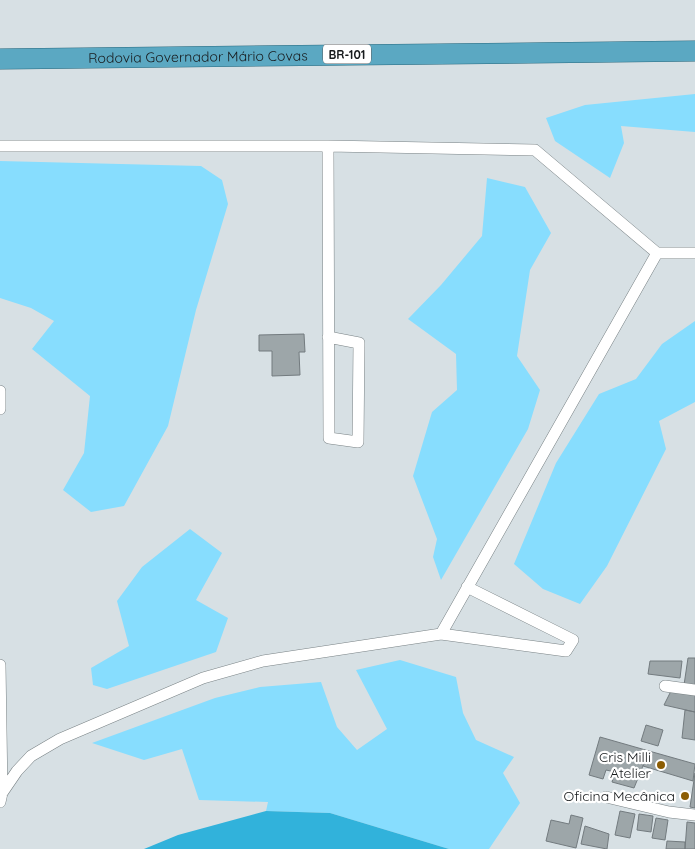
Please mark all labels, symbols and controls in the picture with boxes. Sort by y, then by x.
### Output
road number: BR-101 [323,44,371,64]
street label: Rodovia Governador Mário Covas [88,46,308,67]
place label: Cris Milli Atelier [599,748,652,782]
marker: Cris Milli Atelier [655,759,667,771]
place label: Oficina Mecânica [564,787,675,805]
marker: Oficina Mecânica [679,790,691,802]

